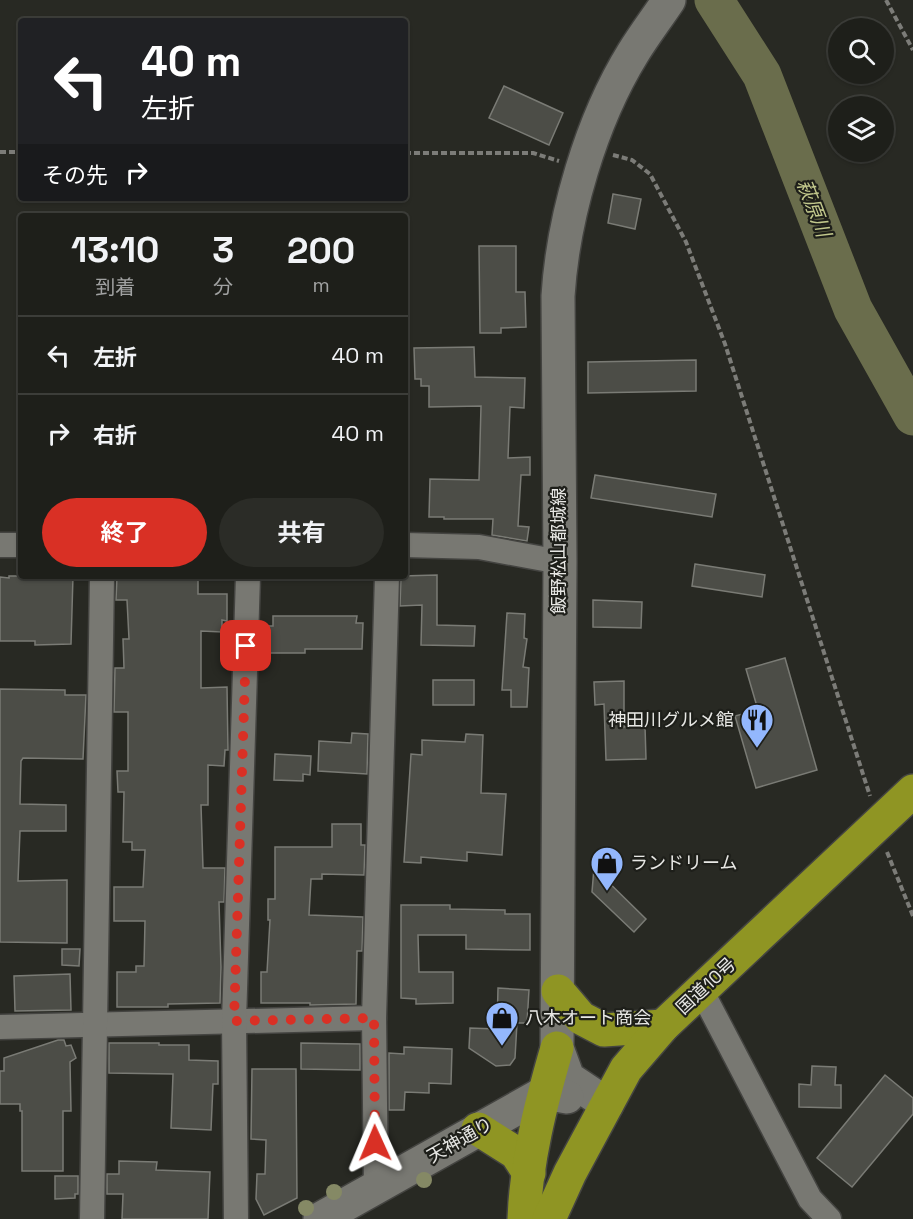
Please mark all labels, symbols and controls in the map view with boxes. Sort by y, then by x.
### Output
map controls [828,18,894,162]
button: search [828,18,894,84]
text: 40 m [141,35,241,88]
icon: left [42,42,120,120]
text: 左折 [141,91,195,126]
button: layers [828,96,894,162]
icon: right [120,156,153,189]
text: その先 [42,161,108,189]
water label: 萩原川 [791,175,838,243]
text: 13:10 [71,227,159,273]
text: 3 [212,227,234,273]
text: 200 [287,228,355,274]
text: m [312,272,330,298]
text: 到着 [95,274,135,300]
text: 分 [213,274,233,300]
icon: left [42,339,75,372]
text: 40 m [332,341,384,369]
text: 左折 [93,343,137,371]
icon: right [42,417,75,450]
text: 40 m [332,419,384,447]
text: 右折 [93,421,137,449]
street label: 飯野松山都城線 [547,488,570,614]
button: 終了 [42,498,207,567]
button: 共有 [219,498,384,567]
pin [220,620,271,671]
icon: arrive [229,629,262,662]
restaurant icon: 神田川グルメ館 [739,702,775,749]
place label: 神田川グルメ館 [608,708,734,731]
shop icon: ランドリーム [589,845,625,892]
place label: ランドリーム [630,851,737,874]
street label: 国道10号 [671,952,740,1019]
shop icon: 八木オート商会 [484,1000,520,1047]
place label: 八木オート商会 [525,1006,651,1029]
position arrow [343,1111,407,1175]
street label: 天神通り [423,1112,497,1168]

